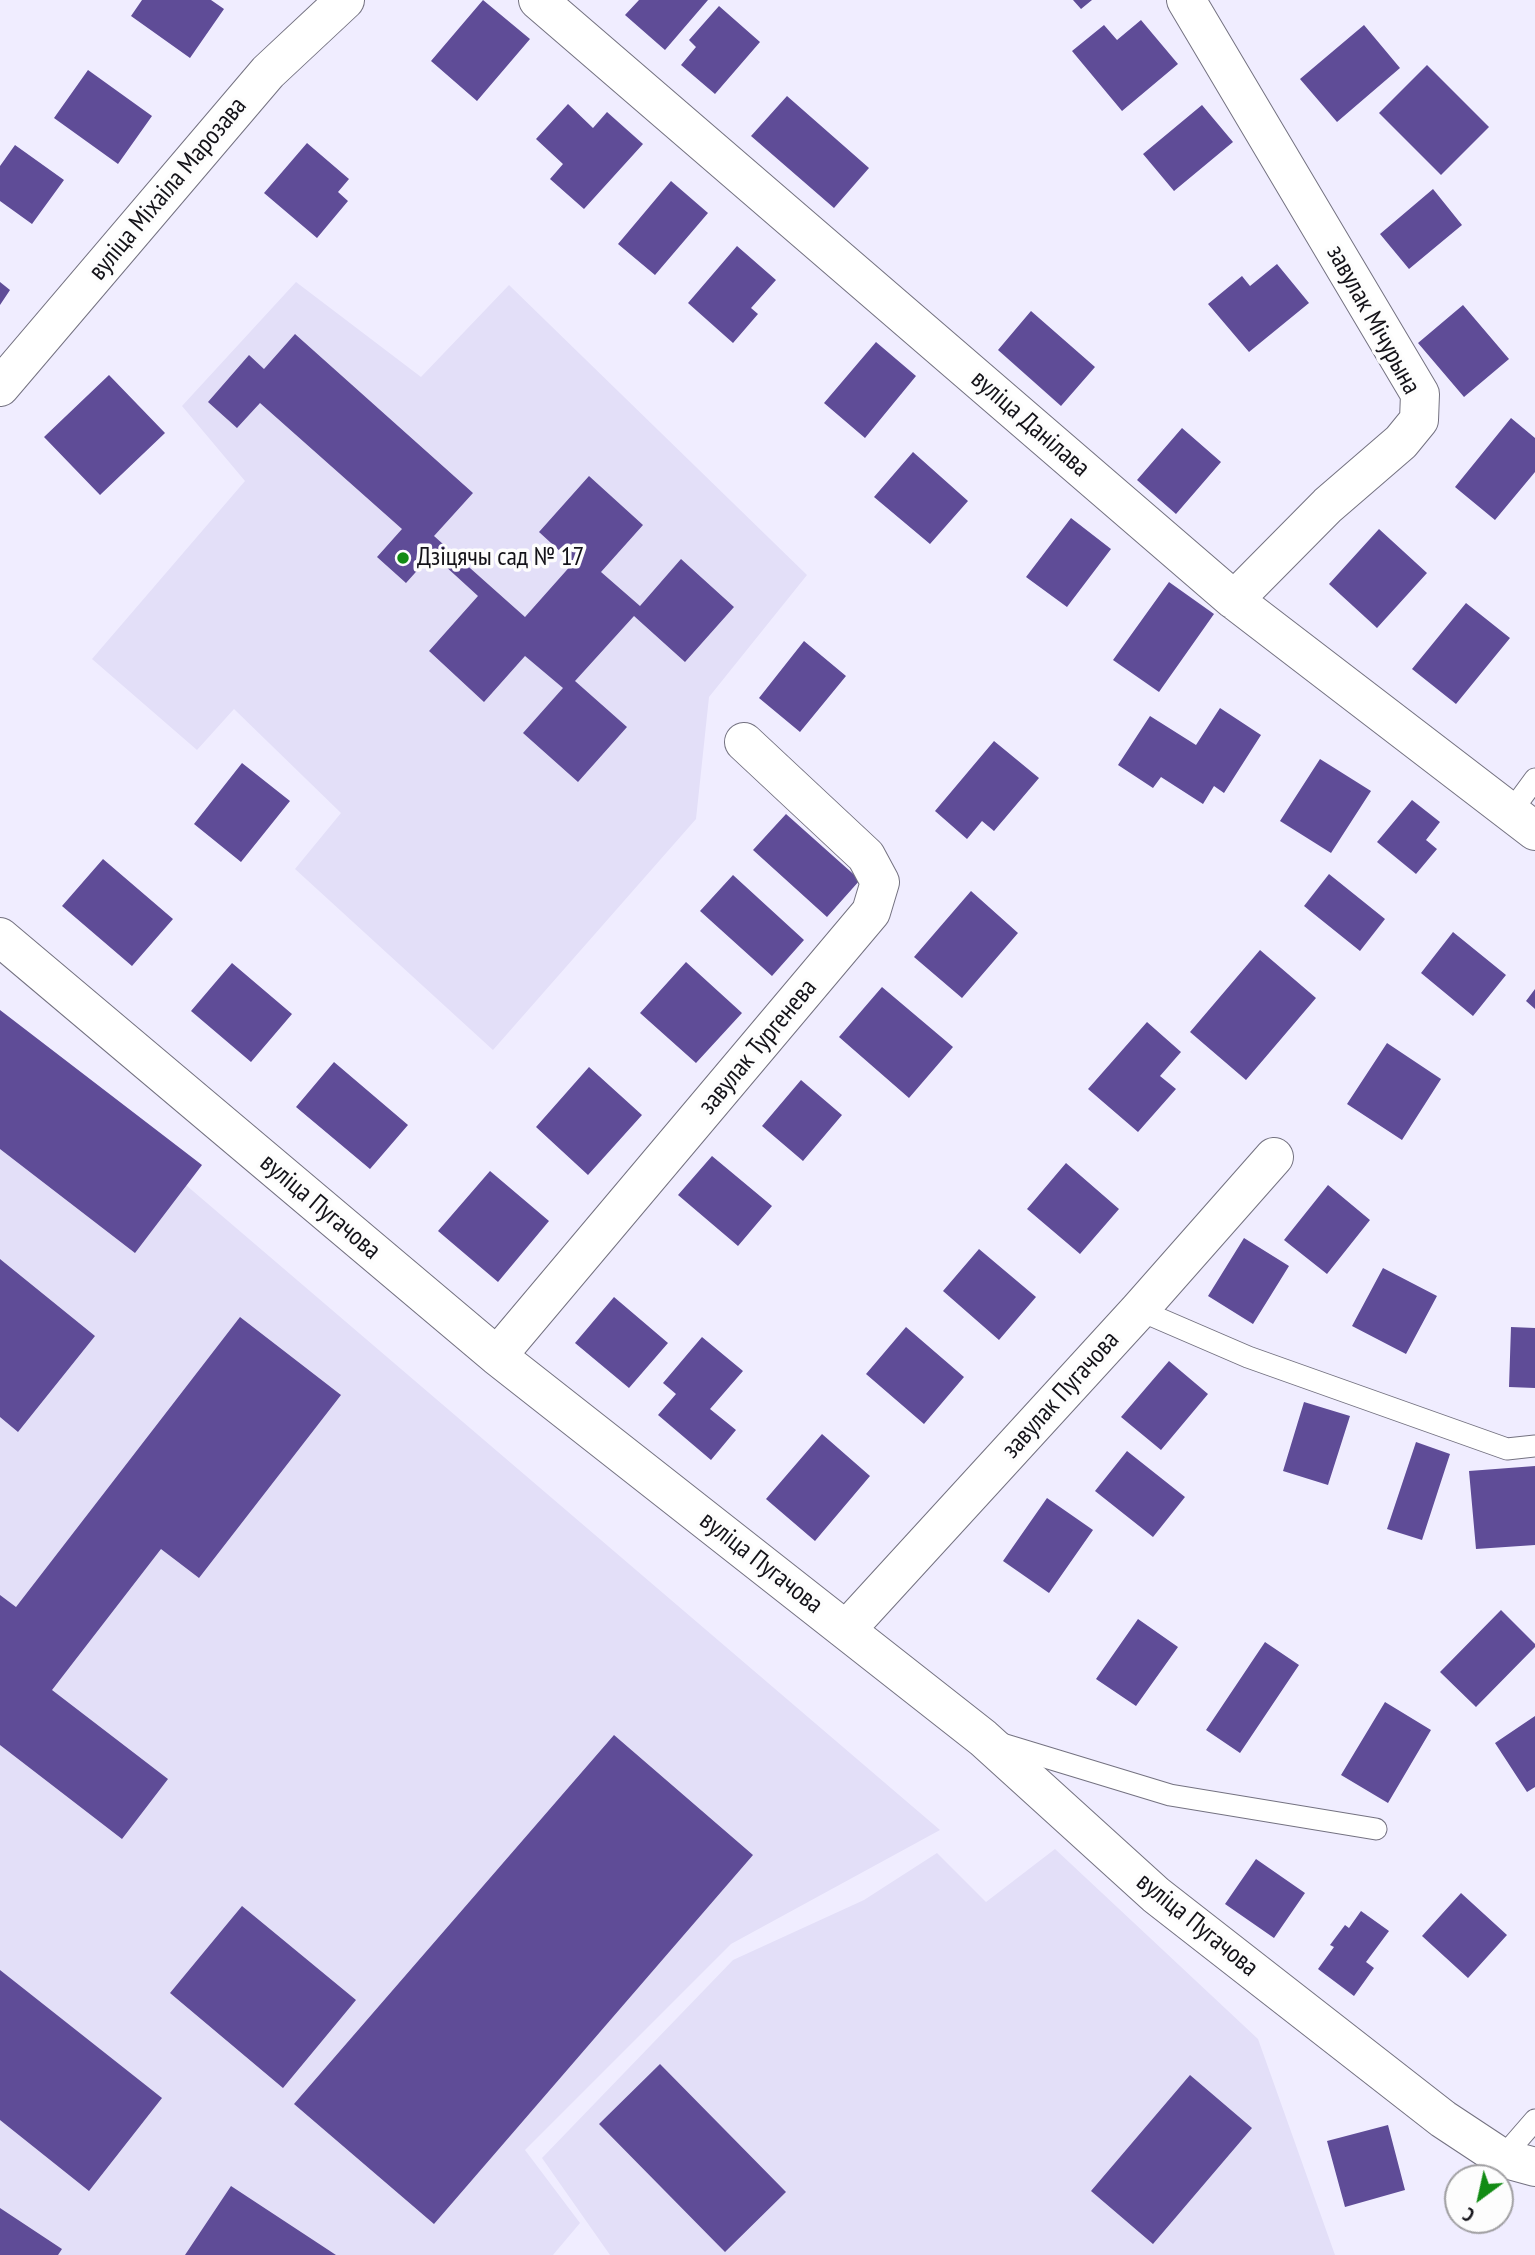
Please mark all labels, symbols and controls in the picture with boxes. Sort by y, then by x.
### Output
street label: вуліца Міхаіла Марозава [82,91,254,287]
street label: завулак Мічурына [1319,240,1427,400]
street label: вуліца Данілава [964,364,1096,484]
place label: Дзіцячы сад № 17 [417,542,584,574]
marker: Дзіцячы сад № 17 [395,550,411,566]
street label: завулак Тургенева [692,973,824,1121]
street label: вуліца Пугачова [253,1148,387,1266]
street label: завулак Пугачова [996,1325,1126,1465]
street label: вуліца Пугачова [693,1505,829,1621]
street label: вуліца Пугачова [1130,1866,1264,1984]
north arrow [1444,2164,1514,2234]
text: С [1458,2203,1479,2227]

